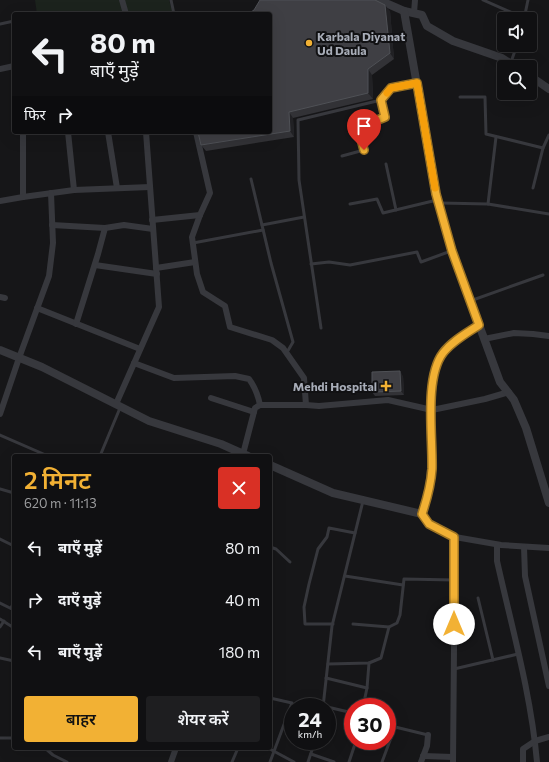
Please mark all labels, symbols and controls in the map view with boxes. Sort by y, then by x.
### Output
map controls [497,12,537,100]
button: sound [497,12,537,52]
text: 80 m [90,25,156,59]
icon: left [24,28,76,80]
place label: Karbala Diyanat Ud Daula [317,29,405,57]
marker: Karbala Diyanat Ud Daula [304,38,314,48]
text: बाएँ मुड़ें [90,59,139,81]
button: search [497,60,537,100]
icon: right [54,104,76,126]
text: फिर [24,105,46,123]
pin [347,109,381,150]
icon: arrive [353,115,375,137]
place label: Mehdi Hospital [293,379,377,393]
marker: Mehdi Hospital [380,380,392,392]
text: 2 मिनट [24,465,91,494]
button: close [218,467,260,509]
text: 620 m · 11:13 [24,495,97,511]
icon: left [24,537,46,559]
text: बाएँ मुड़ें [58,538,102,556]
text: 80 m [225,539,260,557]
icon: right [24,589,46,611]
text: दाएँ मुड़ें [58,590,101,608]
text: 40 m [225,591,260,609]
position arrow [433,603,475,645]
icon: left [24,641,46,663]
text: बाएँ मुड़ें [58,642,102,660]
text: 180 m [219,643,260,661]
button: बाहर [24,696,138,742]
button: शेयर करें [146,696,260,742]
speed limit sign: 30 [344,698,396,750]
text: 24 [298,707,322,731]
text: km/h [298,728,322,740]

